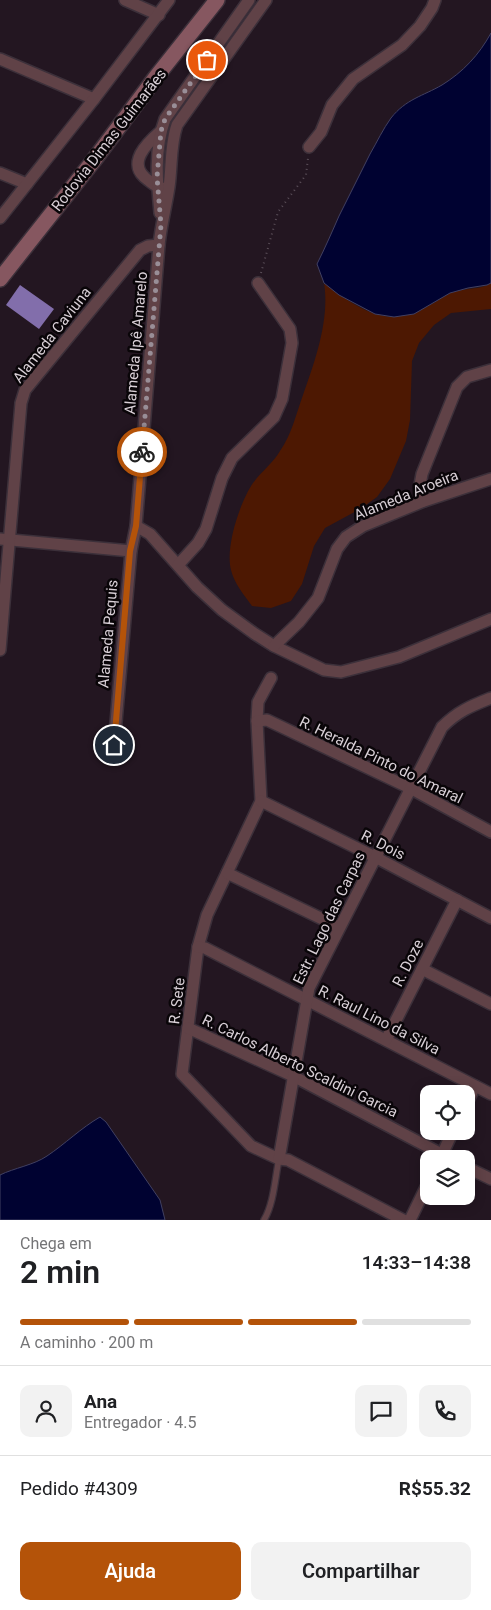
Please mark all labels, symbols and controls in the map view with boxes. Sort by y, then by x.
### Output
pin [186,39,228,81]
icon: bag [193,46,221,74]
street label: Rodovia Dimas Guimarães [48,65,170,215]
street label: Alameda Ipê Amarelo [121,271,151,415]
street label: Alameda Caviuna [9,284,95,386]
courier [117,427,167,477]
icon: bike [128,438,156,466]
street label: Alameda Aroeira [351,466,461,524]
street label: Alameda Pequis [94,579,122,689]
street label: R. Heralda Pinto do Amaral [296,713,466,807]
pin [93,724,135,766]
icon: home [100,731,128,759]
street label: R. Dois [358,826,408,864]
street label: Estr. Lago das Carpas [289,849,369,987]
street label: R. Doze [389,936,427,990]
street label: R. Sete [165,977,189,1025]
street label: R. Raul Lino da Silva [315,982,443,1058]
street label: R. Carlos Alberto Scaldini Garcia [199,1011,401,1121]
map controls [420,1085,475,1205]
button: locate [420,1085,475,1140]
button: layers [420,1150,475,1205]
text: Chega em [20,1234,92,1253]
text: 14:33–14:38 [362,1251,471,1274]
text: 2 min [20,1253,100,1291]
text: A caminho · 200 m [20,1333,153,1352]
button: person [20,1385,72,1437]
button: chat [355,1385,407,1437]
button: phone [419,1385,471,1437]
text: Ana [84,1390,117,1413]
text: Entregador · 4.5 [84,1413,197,1432]
text: Pedido #4309 [20,1477,138,1500]
text: R$55.32 [399,1477,471,1500]
button: Ajuda [20,1542,241,1600]
button: Compartilhar [251,1542,471,1600]

